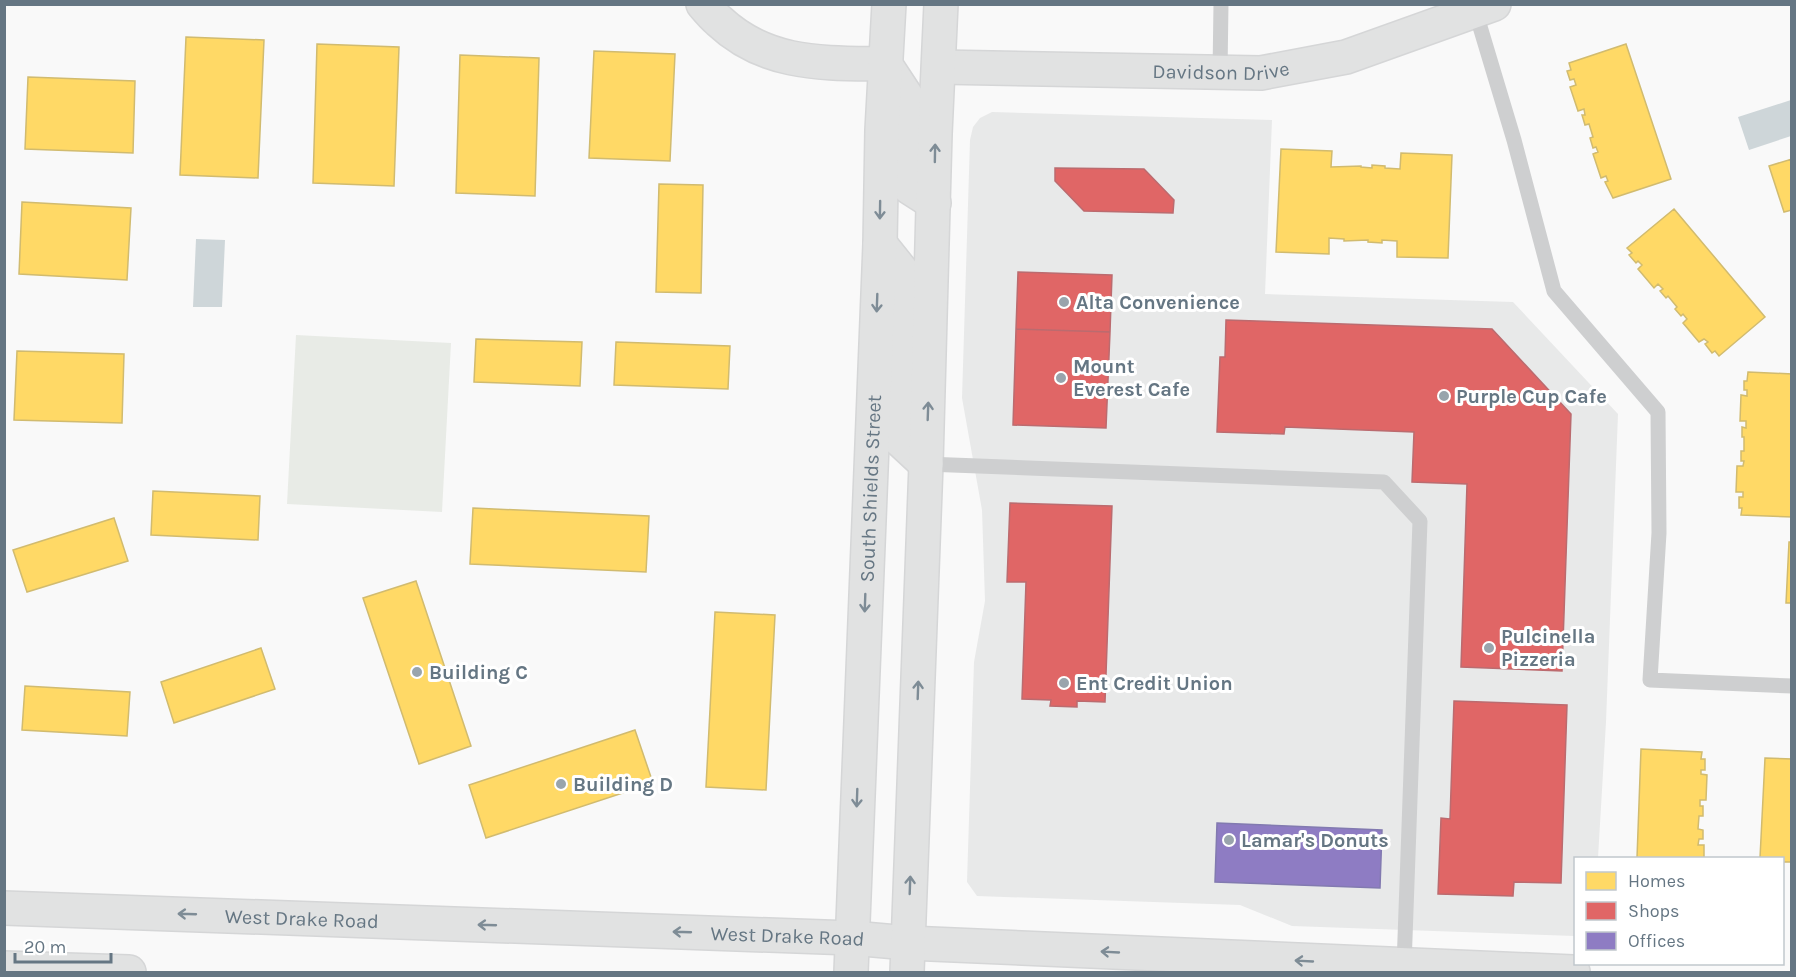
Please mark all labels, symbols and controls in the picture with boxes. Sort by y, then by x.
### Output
street label: Davidson Drive [1152,57,1291,85]
one-way arrow [929,143,941,163]
one-way arrow [875,200,886,220]
place label: Alta Convenience [1076,291,1240,314]
one-way arrow [872,292,883,312]
marker: Alta Convenience [1057,295,1071,309]
place label: Mount Everest Cafe [1073,355,1190,401]
marker: Mount Everest Cafe [1054,371,1068,385]
place label: Purple Cup Cafe [1456,385,1607,408]
marker: Purple Cup Cafe [1437,389,1451,403]
street label: South Shields Street [856,394,886,583]
one-way arrow [922,401,934,421]
one-way arrow [859,592,870,612]
place label: Pulcinella Pizzeria [1501,625,1595,671]
marker: Pulcinella Pizzeria [1482,641,1496,655]
place label: Building C [429,661,528,684]
marker: Building C [410,665,424,679]
place label: Ent Credit Union [1076,672,1233,695]
marker: Ent Credit Union [1057,676,1071,690]
one-way arrow [912,680,923,700]
place label: Building D [573,773,673,796]
marker: Building D [554,777,568,791]
one-way arrow [852,787,863,807]
place label: Lamar's Donuts [1241,829,1389,852]
marker: Lamar's Donuts [1222,833,1236,847]
legend [1574,857,1784,965]
text: Homes [1628,870,1685,892]
one-way arrow [904,875,916,895]
text: Shops [1628,900,1680,922]
street label: West Drake Road [224,905,379,933]
one-way arrow [178,909,198,920]
one-way arrow [477,919,497,931]
street label: West Drake Road [710,922,865,951]
scale bar [15,926,111,964]
one-way arrow [672,927,692,938]
text: Offices [1628,930,1685,952]
text: 20 m [24,936,66,958]
one-way arrow [1100,947,1120,958]
one-way arrow [1295,956,1315,967]

